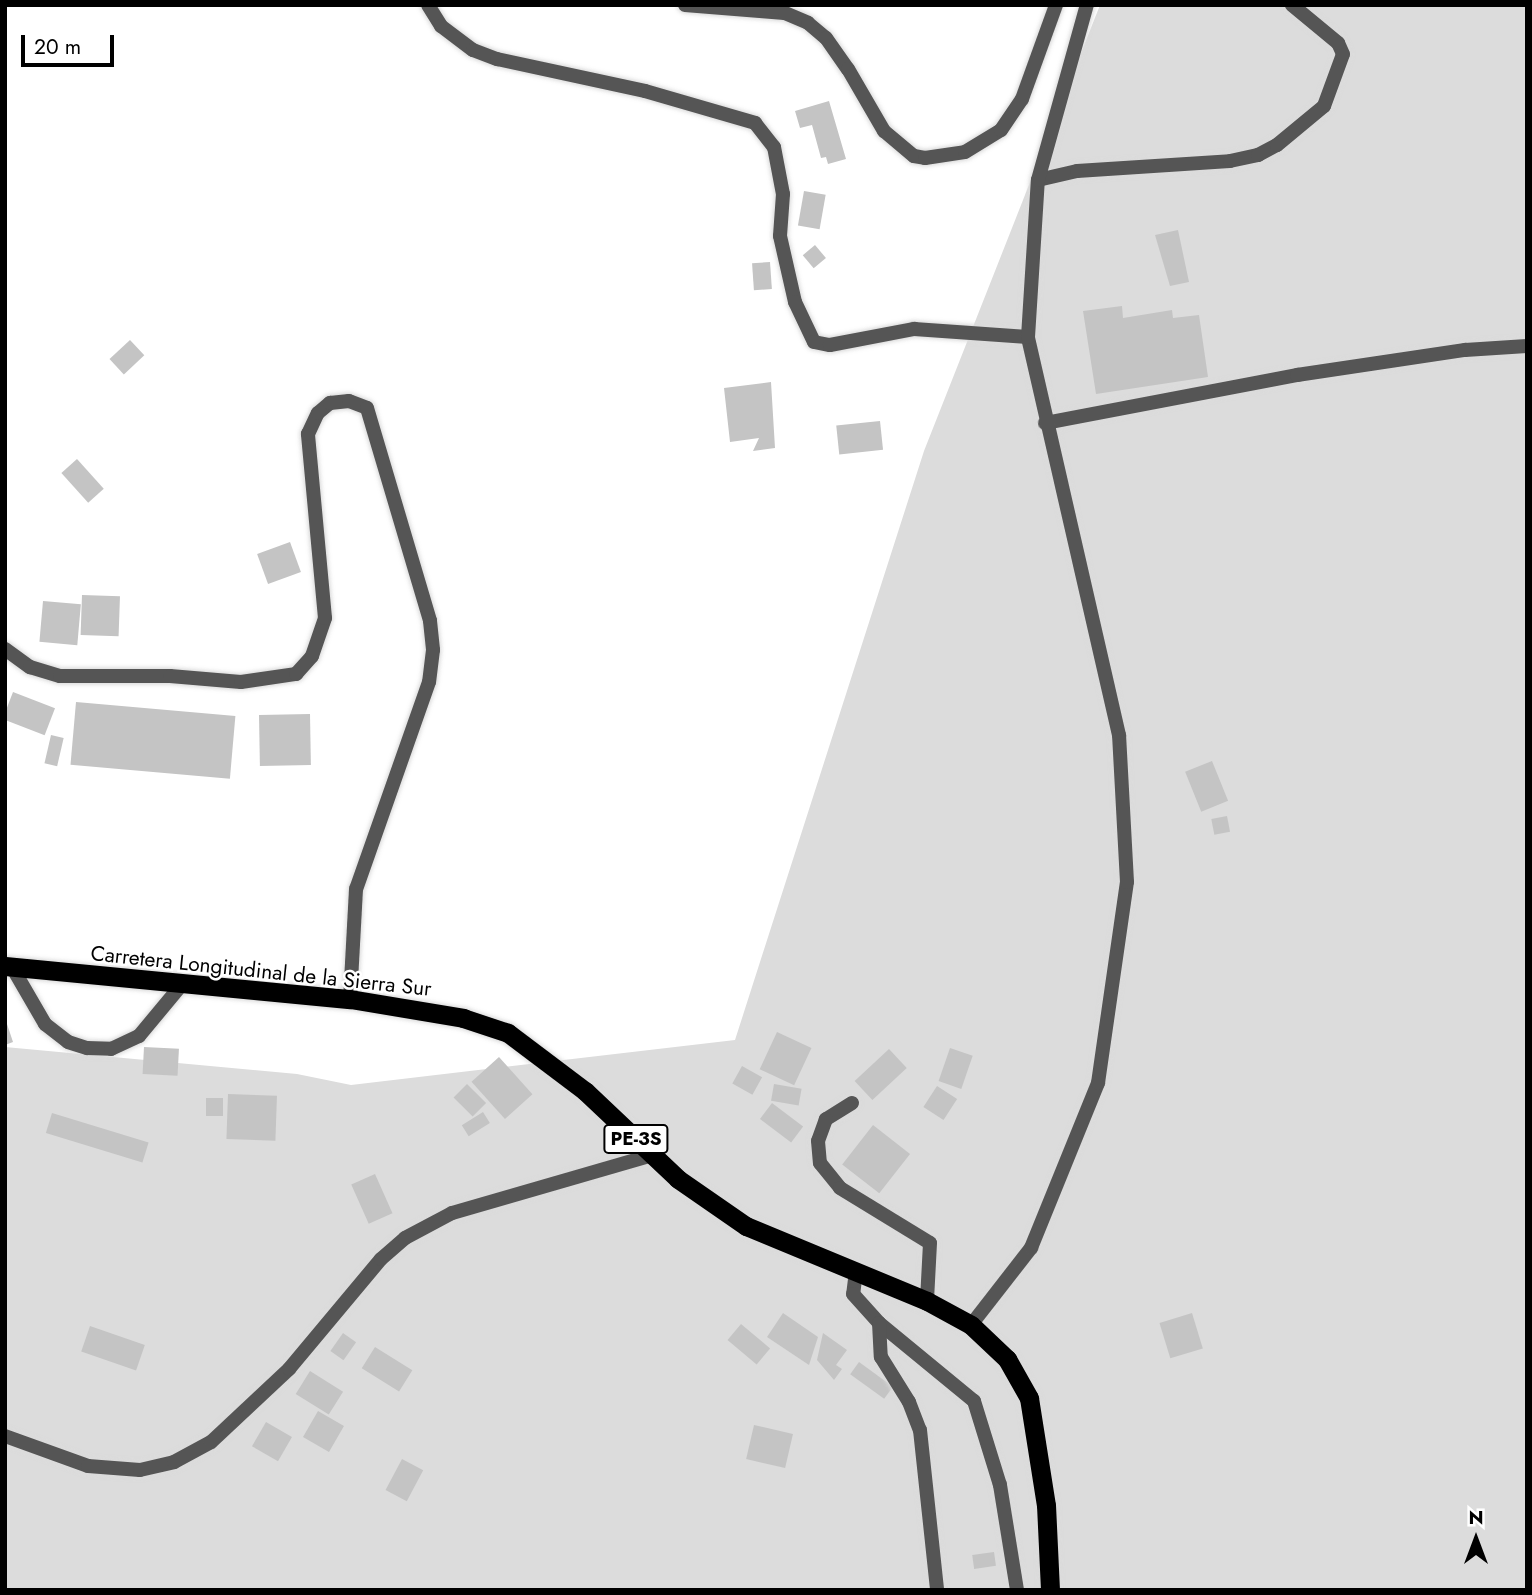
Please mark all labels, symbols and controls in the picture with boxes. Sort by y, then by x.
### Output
scale bar [24,21,117,65]
text: 20 m [34,32,81,62]
street label: Carretera Longitudinal de la Sierra Sur [89,941,433,1001]
road number: PE-3S [603,1124,669,1154]
north arrow [1441,1504,1511,1574]
text: N [1468,1504,1484,1531]

